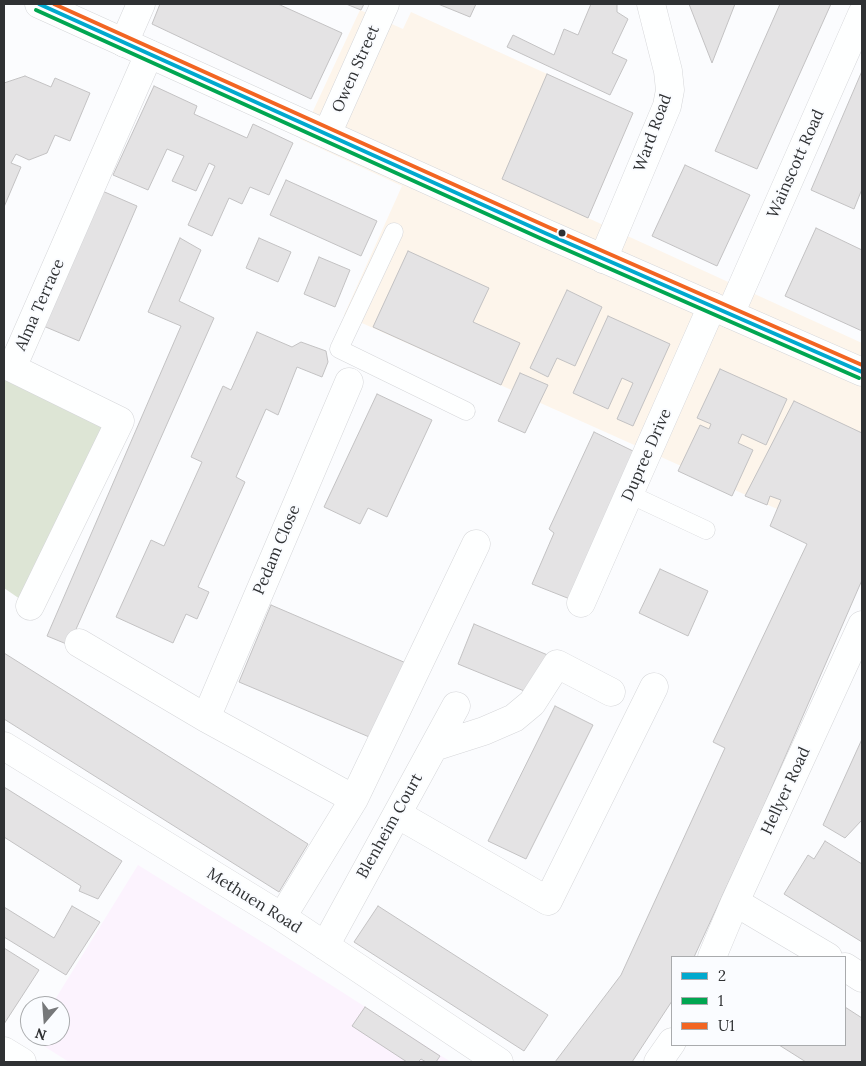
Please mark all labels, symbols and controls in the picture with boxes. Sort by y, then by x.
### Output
street label: Owen Street [328,22,384,116]
street label: Ward Road [630,92,676,174]
street label: Wainscott Road [763,107,829,221]
unlabelled marker [557,228,567,238]
street label: Alma Terrace [11,256,69,354]
street label: Dupree Drive [618,406,676,504]
street label: Pedam Close [250,502,304,598]
street label: Hellyer Road [757,744,815,838]
street label: Blenheim Court [353,770,427,882]
street label: Methuen Road [203,864,305,938]
legend [671,956,846,1046]
text: 2 [718,966,726,985]
text: 1 [718,991,723,1010]
north arrow [20,996,70,1046]
text: U1 [718,1016,735,1035]
text: N [33,1024,49,1045]

